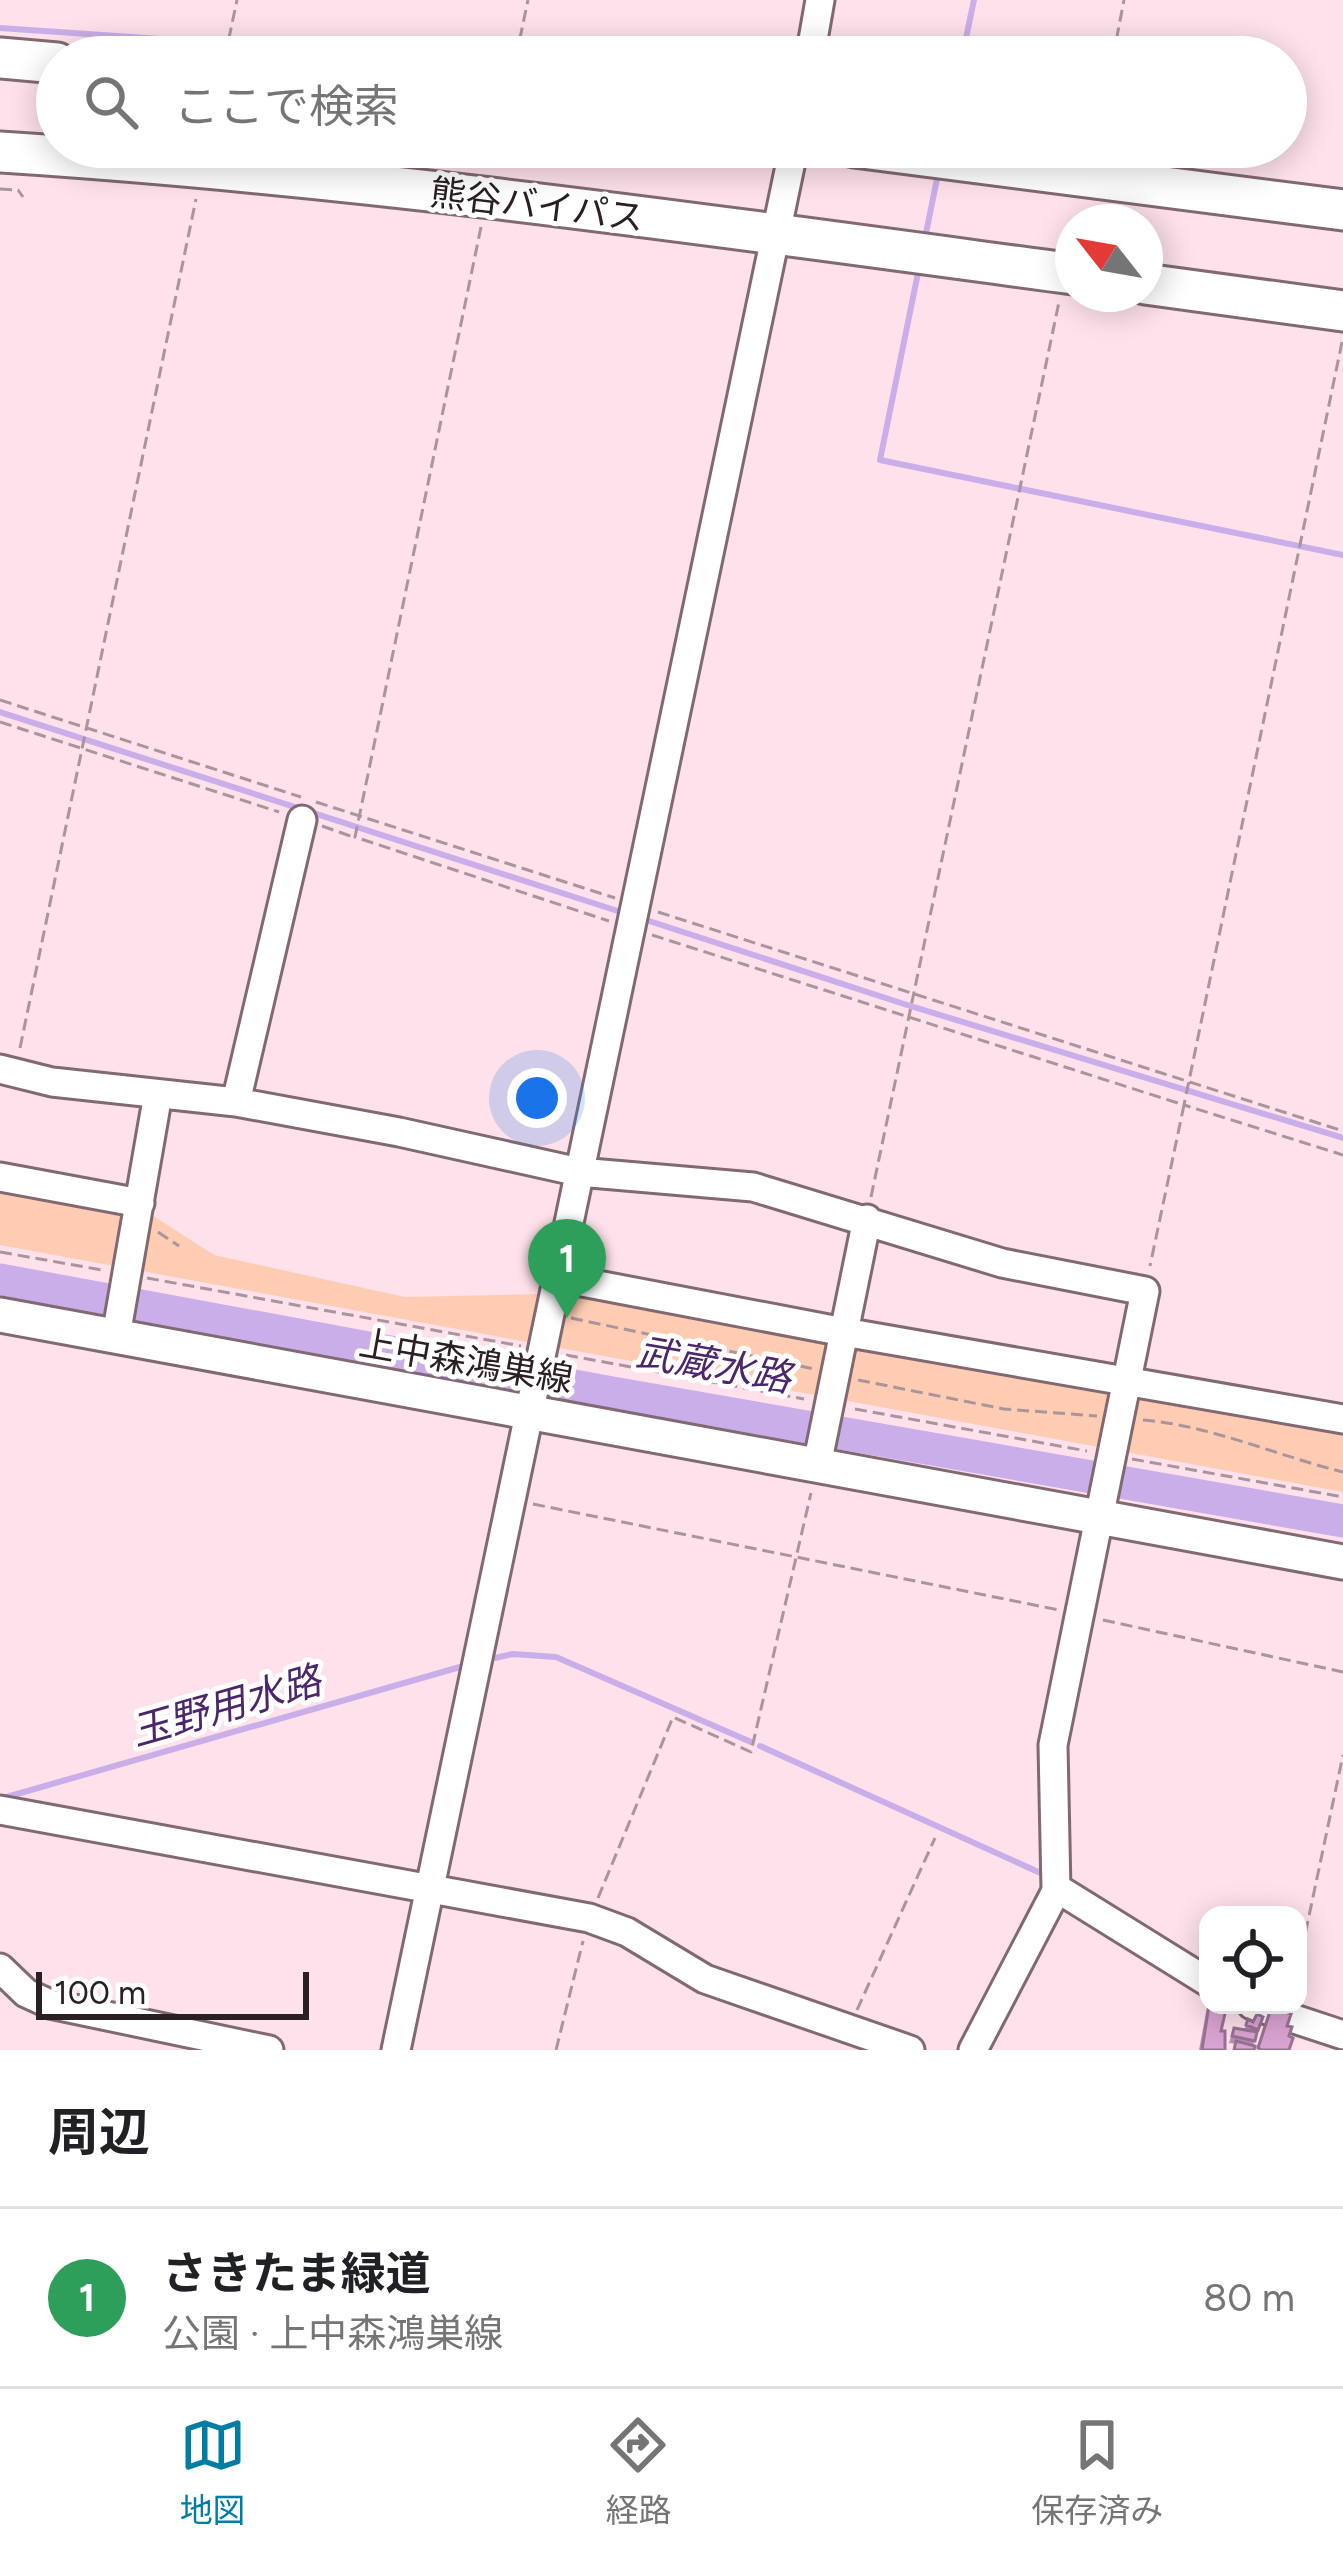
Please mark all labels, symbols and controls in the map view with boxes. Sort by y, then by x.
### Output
search box [36,36,1307,168]
icon: search [78,69,144,135]
text: ここで検索 [174,79,399,133]
street label: 熊谷バイパス [428,171,646,239]
north arrow [1055,204,1163,312]
your location [507,1068,567,1128]
pin: 1 [528,1219,606,1318]
street label: 上中森鴻巣線 [356,1321,576,1401]
water label: 武蔵水路 [633,1328,798,1402]
water label: 玉野用水路 [126,1656,329,1755]
map controls [1199,1906,1307,2014]
button: locate [1199,1906,1307,2014]
scale bar [36,1966,309,2019]
text: 100 m [54,1973,146,2012]
text: 周辺 [48,2102,150,2163]
text: さきたま緑道 [162,2246,431,2300]
text: 1 [79,2274,95,2321]
text: 80 m [1203,2274,1295,2321]
text: 公園 · 上中森鴻巣線 [162,2310,503,2357]
tab: 地図 [180,2412,246,2532]
tab: 経路 [605,2412,671,2532]
tab: 保存済み [1031,2412,1163,2532]

